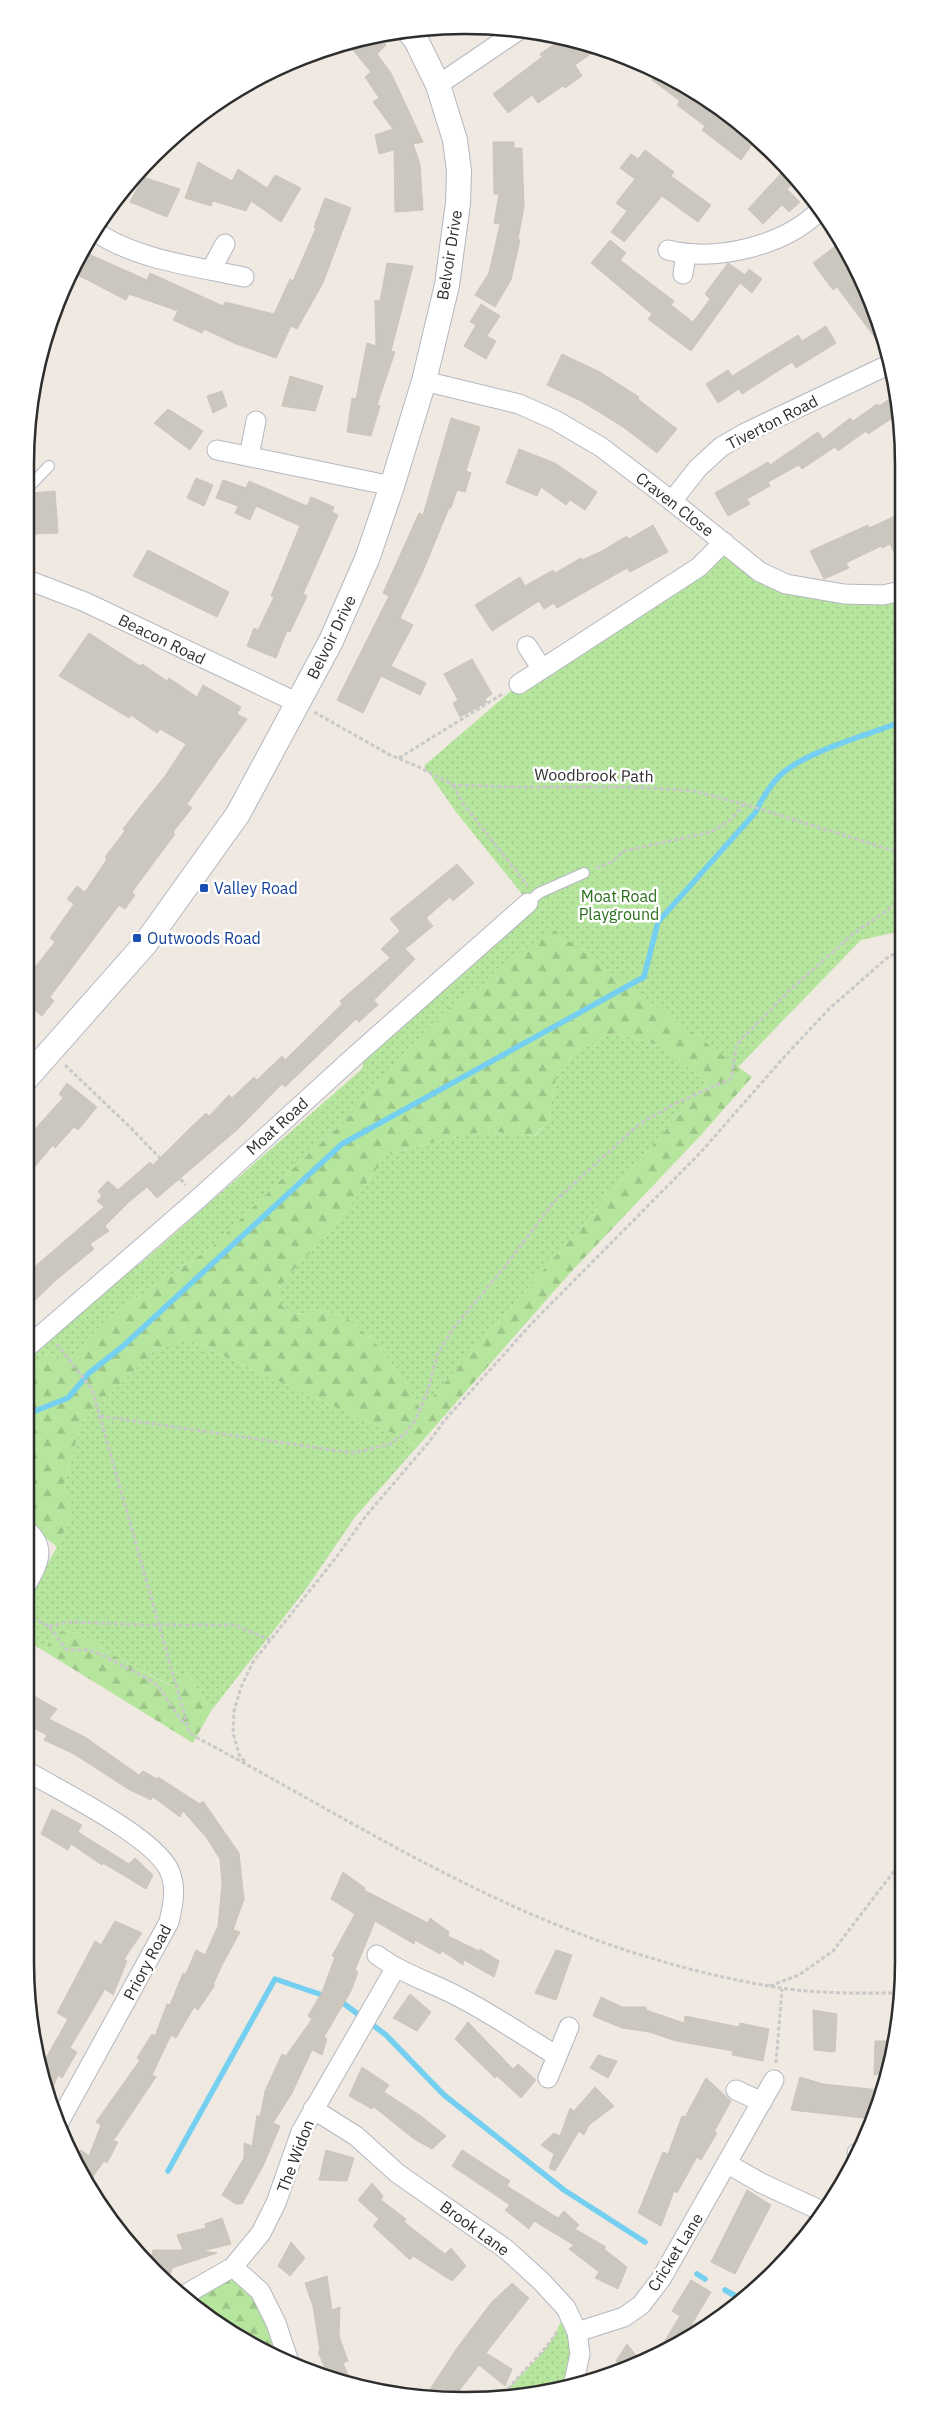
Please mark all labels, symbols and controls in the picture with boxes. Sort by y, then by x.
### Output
street label: Belvoir Drive [432,208,466,301]
street label: Tiverton Road [723,390,821,454]
street label: Craven Close [632,467,718,541]
street label: Belvoir Drive [302,592,360,682]
street label: Beacon Road [115,609,209,669]
street label: Woodbrook Path [534,764,654,786]
place label: Valley Road [214,878,298,898]
marker: Valley Road [198,882,210,894]
park label: Moat Road Playground [579,886,659,924]
place label: Outwoods Road [147,928,261,948]
marker: Outwoods Road [131,932,143,944]
street label: Moat Road [242,1093,312,1159]
street label: Priory Road [119,1921,175,2003]
street label: The Widon [272,2117,318,2195]
street label: Brook Lane [436,2196,514,2260]
street label: Cricket Lane [643,2209,707,2295]

